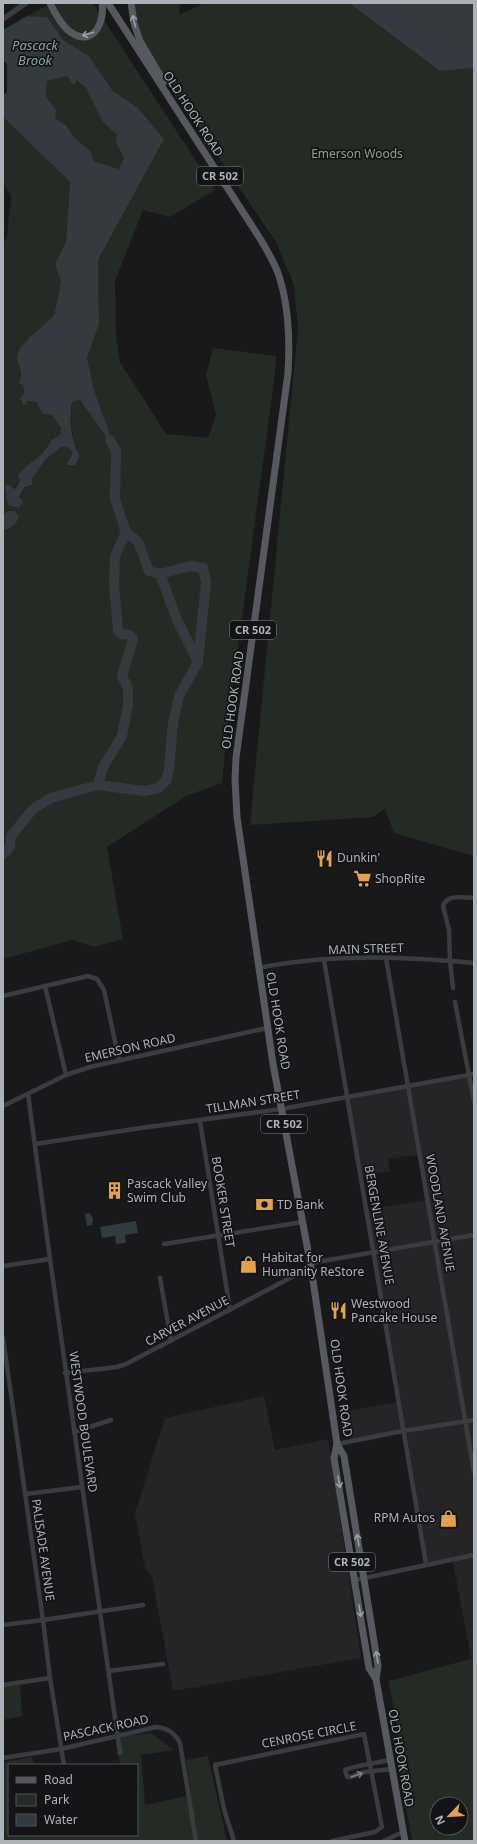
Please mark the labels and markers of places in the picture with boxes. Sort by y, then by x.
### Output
restaurant icon: Dunkin' [314,848,334,868]
place label: Dunkin' [337,849,380,866]
supermarket icon: ShopRite [352,869,372,889]
place label: ShopRite [375,870,426,887]
place label: Pascack Valley Swim Club [127,1175,208,1206]
building icon: Pascack Valley Swim Club [104,1181,124,1201]
bank icon: TD Bank [254,1195,274,1215]
place label: TD Bank [277,1196,325,1213]
place label: Habitat for Humanity ReStore [262,1249,364,1280]
shop icon: Habitat for Humanity ReStore [239,1255,259,1275]
place label: Westwood Pancake House [351,1295,438,1326]
restaurant icon: Westwood Pancake House [328,1301,348,1321]
shop icon: RPM Autos [438,1508,458,1528]
place label: RPM Autos [374,1509,435,1526]

